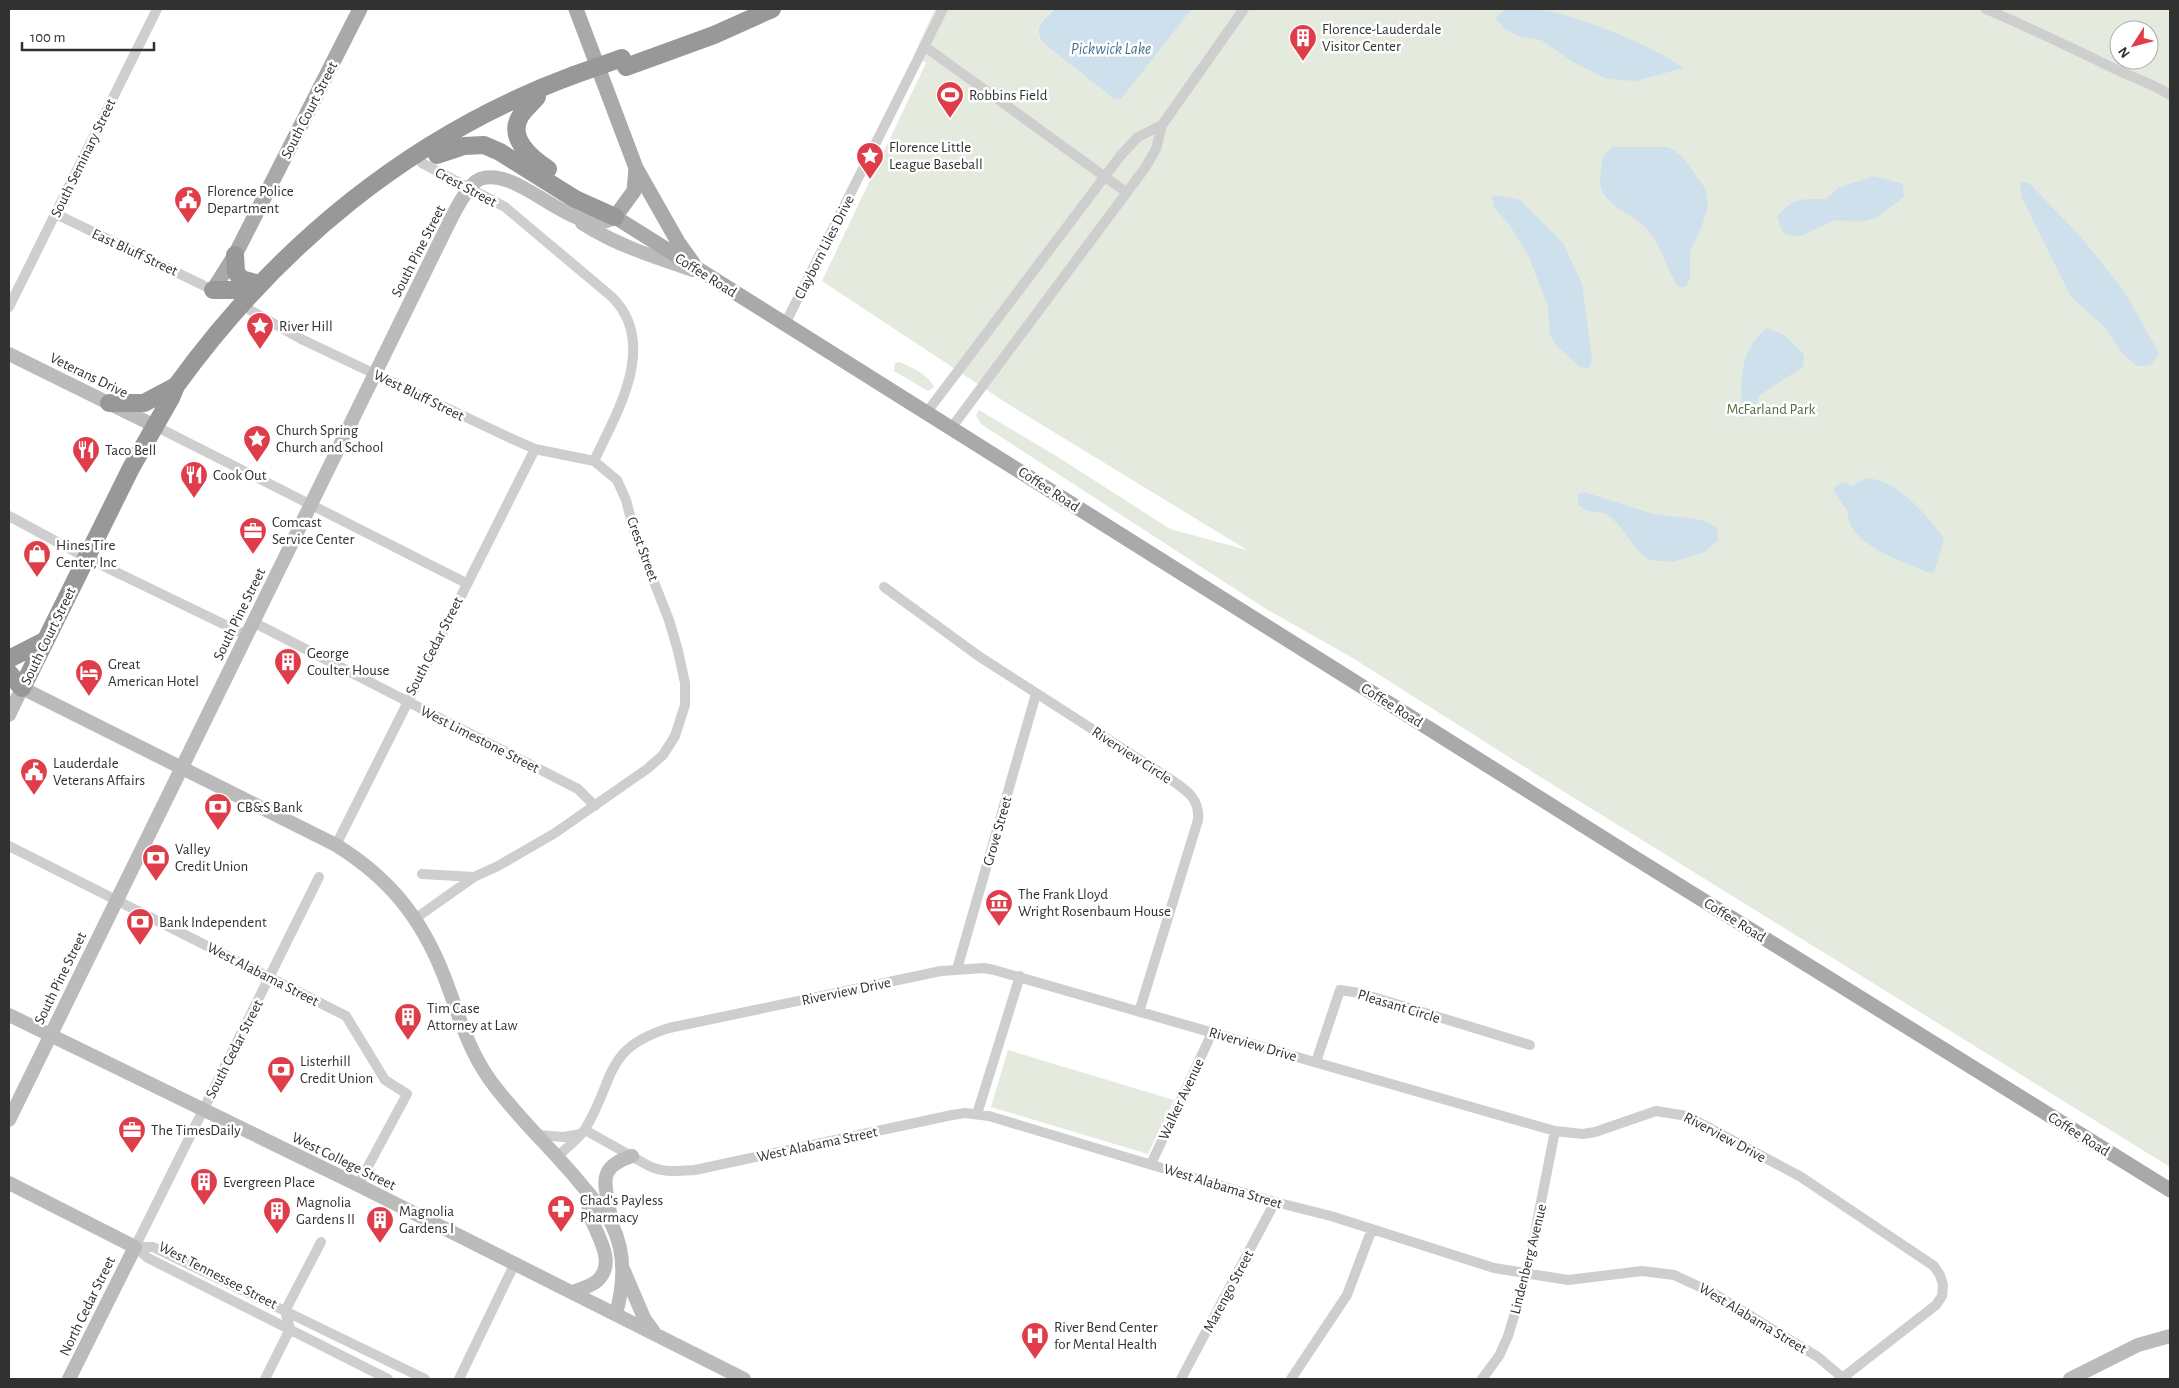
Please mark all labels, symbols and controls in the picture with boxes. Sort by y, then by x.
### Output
scale bar [22,20,155,52]
north arrow [2109,20,2159,70]
place label: Florence-Lauderdale Visitor Center [1322,22,1441,54]
building icon: Florence-Lauderdale Visitor Center [1288,23,1318,62]
text: 100 m [30,30,65,45]
water label: Pickwick Lake [1071,41,1151,57]
text: N [2116,44,2133,60]
street label: South Court Street [279,59,340,161]
sports icon: Robbins Field [935,80,965,119]
place label: Robbins Field [969,88,1048,103]
street label: South Seminary Street [48,96,119,220]
place label: Florence Little League Baseball [889,140,983,172]
place icon: Florence Little League Baseball [855,141,885,180]
street label: Crest Street [432,165,499,210]
place label: Florence Police Department [207,184,294,216]
public building icon: Florence Police Department [173,185,203,224]
street label: Clayborn Liles Drive [792,193,857,302]
street label: South Pine Street [389,203,448,300]
street label: East Bluff Street [90,226,180,279]
street label: Coffee Road [672,251,739,300]
place icon: River Hill [245,311,275,350]
place label: River Hill [279,319,333,334]
street label: Veterans Drive [47,350,130,401]
street label: West Bluff Street [371,367,467,424]
park label: McFarland Park [1727,402,1816,417]
place label: Church Spring Church and School [276,423,384,455]
place icon: Church Spring Church and School [242,424,272,463]
restaurant icon: Taco Bell [71,435,101,474]
place label: Taco Bell [105,443,156,458]
restaurant icon: Cook Out [179,460,209,499]
street label: Coffee Road [1015,464,1082,515]
place label: Cook Out [213,468,267,483]
place label: Comcast Service Center [272,515,355,547]
street label: Crest Street [624,515,661,584]
office icon: Comcast Service Center [238,516,268,555]
place label: Hines Tire Center, Inc [56,538,117,570]
shop icon: Hines Tire Center, Inc [22,539,52,578]
street label: South Pine Street [211,565,268,663]
street label: South Court Street [18,585,79,687]
street label: South Cedar Street [403,594,466,698]
place label: George Coulter House [307,646,390,678]
building icon: George Coulter House [273,647,303,686]
place label: Great American Hotel [108,657,199,689]
hotel icon: Great American Hotel [74,658,104,697]
street label: Coffee Road [1358,681,1425,730]
street label: West Limestone Street [418,703,542,776]
street label: Riverview Circle [1089,724,1175,787]
place label: Lauderdale Veterans Affairs [53,756,145,788]
public building icon: Lauderdale Veterans Affairs [19,757,49,796]
bank icon: CB&S Bank [203,792,233,831]
street label: Grove Street [980,794,1015,868]
place label: CB&S Bank [237,800,302,815]
place label: Valley Credit Union [175,842,248,874]
bank icon: Valley Credit Union [141,843,171,882]
place label: The Frank Lloyd Wright Rosenbaum House [1018,887,1171,919]
museum icon: The Frank Lloyd Wright Rosenbaum House [984,888,1014,927]
street label: Coffee Road [1701,896,1768,945]
bank icon: Bank Independent [125,907,155,946]
place label: Bank Independent [159,915,267,930]
street label: South Pine Street [32,929,89,1027]
street label: West Alabama Street [205,940,321,1009]
street label: Riverview Drive [800,975,892,1008]
street label: Pleasant Circle [1356,987,1442,1026]
street label: South Cedar Street [203,997,266,1101]
place label: Tim Case Attorney at Law [427,1001,518,1033]
building icon: Tim Case Attorney at Law [393,1002,423,1041]
street label: Riverview Drive [1207,1025,1299,1064]
place label: Listerhill Credit Union [300,1054,373,1086]
bank icon: Listerhill Credit Union [266,1055,296,1094]
street label: Walker Avenue [1156,1056,1207,1142]
street label: Riverview Drive [1681,1110,1768,1165]
street label: Coffee Road [2045,1110,2112,1159]
office icon: The TimesDaily [117,1115,147,1154]
place label: The TimesDaily [151,1123,241,1138]
street label: West Alabama Street [755,1124,879,1165]
street label: West College Street [289,1130,398,1193]
street label: West Alabama Street [1162,1161,1284,1212]
building icon: Evergreen Place [189,1167,219,1206]
place label: Evergreen Place [223,1175,315,1190]
place label: Chad's Payless Pharmacy [580,1193,663,1225]
pharmacy icon: Chad's Payless Pharmacy [546,1194,576,1233]
place label: Magnolia Gardens II [296,1195,355,1227]
building icon: Magnolia Gardens II [262,1196,292,1235]
street label: Lindenberg Avenue [1508,1202,1549,1316]
place label: Magnolia Gardens I [399,1204,454,1236]
building icon: Magnolia Gardens I [365,1205,395,1244]
street label: West Tennessee Street [156,1239,280,1312]
street label: Marengo Street [1201,1248,1256,1335]
street label: North Cedar Street [57,1254,118,1358]
street label: West Alabama Street [1696,1280,1809,1357]
place label: River Bend Center for Mental Health [1054,1320,1158,1352]
hospital icon: River Bend Center for Mental Health [1020,1321,1050,1360]

